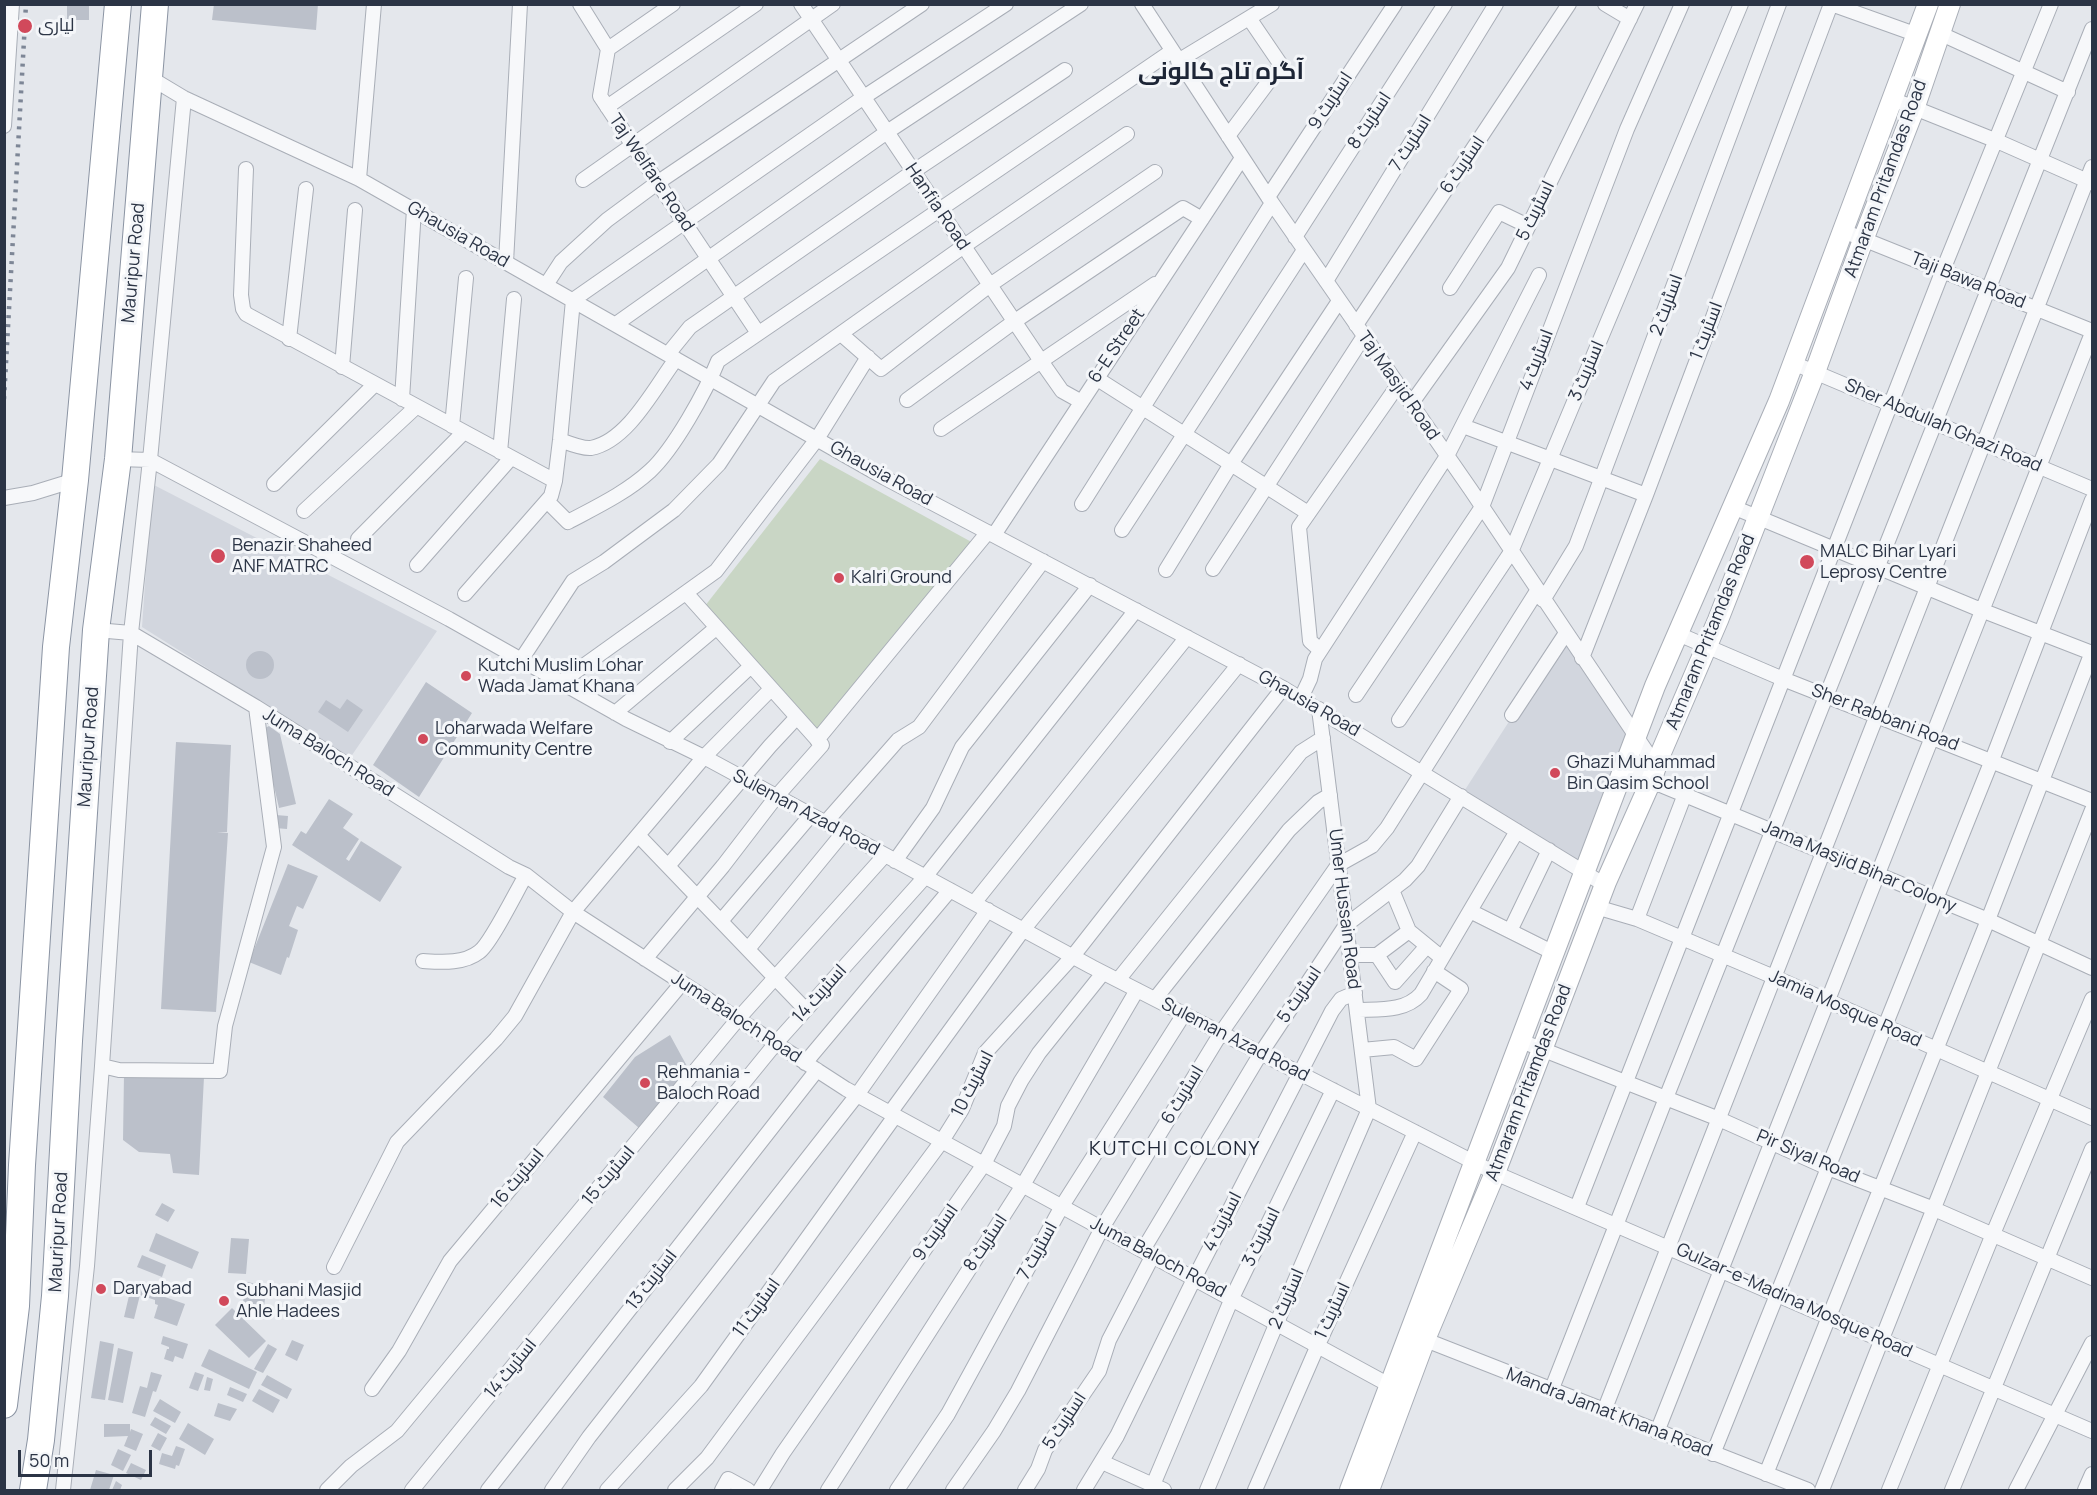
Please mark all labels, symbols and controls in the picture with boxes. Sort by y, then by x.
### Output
place label: لیاری [38,15,74,37]
marker: لیاری [16,17,34,35]
district label: آگرہ تاج کالونی [1138,58,1304,86]
street label: اسٹریٹ 9 [1304,68,1358,134]
street label: Atmaram Pritamdas Road [1840,77,1932,281]
street label: اسٹریٹ 8 [1344,88,1396,154]
street label: Taj Welfare Road [604,110,698,236]
street label: اسٹریٹ 7 [1385,111,1437,175]
street label: اسٹریٹ 6 [1436,132,1490,198]
street label: Hanfia Road [900,159,974,255]
street label: اسٹریٹ 5 [1512,178,1560,244]
street label: Ghausia Road [403,197,513,273]
street label: Mauripur Road [118,202,150,324]
street label: Taji Bawa Road [1907,248,2029,314]
street label: اسٹریٹ 2 [1646,271,1688,339]
street label: اسٹریٹ 1 [1686,299,1728,363]
street label: 6-E Street [1084,305,1150,387]
street label: اسٹریٹ 4 [1515,326,1559,394]
street label: Taj Masjid Road [1353,327,1443,445]
street label: اسٹریٹ 3 [1565,338,1609,404]
street label: Sher Abdullah Ghazi Road [1841,375,2045,477]
street label: Ghausia Road [826,437,936,511]
street label: Atmaram Pritamdas Road [1662,531,1760,733]
place label: Benazir Shaheed ANF MATRC [232,535,372,578]
place label: MALC Bihar Lyari Leprosy Centre [1820,541,1956,584]
marker: Benazir Shaheed ANF MATRC [209,547,227,565]
marker: MALC Bihar Lyari Leprosy Centre [1798,553,1816,571]
place label: Kalri Ground [851,567,952,589]
marker: Kalri Ground [832,571,846,585]
place label: Kutchi Muslim Lohar Wada Jamat Khana [478,655,644,698]
street label: Ghausia Road [1254,666,1364,742]
marker: Kutchi Muslim Lohar Wada Jamat Khana [459,669,473,683]
street label: Sher Rabbani Road [1808,680,1962,756]
street label: Mauripur Road [74,686,104,808]
street label: Juma Baloch Road [258,704,398,802]
place label: Loharwada Welfare Community Centre [435,718,593,760]
marker: Loharwada Welfare Community Centre [416,732,430,746]
place label: Ghazi Muhammad Bin Qasim School [1567,752,1715,795]
street label: Suleman Azad Road [729,765,883,861]
marker: Ghazi Muhammad Bin Qasim School [1548,766,1562,780]
street label: Jama Masjid Bihar Colony [1759,816,1959,918]
street label: Umer Hussain Road [1323,828,1365,990]
street label: اسٹریٹ 14 [788,960,852,1028]
street label: اسٹریٹ 5 [1273,962,1327,1028]
street label: Jamia Mosque Road [1765,966,1925,1052]
street label: Juma Baloch Road [667,968,805,1068]
street label: Atmaram Pritamdas Road [1481,982,1577,1184]
street label: Suleman Azad Road [1157,993,1313,1087]
street label: اسٹریٹ 10 [947,1047,999,1121]
place label: Rehmania - Baloch Road [657,1062,760,1104]
street label: اسٹریٹ 6 [1157,1062,1209,1128]
marker: Rehmania - Baloch Road [638,1076,652,1090]
street label: Pir Siyal Road [1753,1126,1863,1188]
district label: KUTCHI COLONY [1089,1137,1261,1161]
street label: اسٹریٹ 15 [578,1142,640,1210]
street label: اسٹریٹ 16 [487,1145,549,1213]
street label: Mauripur Road [45,1171,73,1293]
street label: اسٹریٹ 4 [1199,1189,1247,1255]
street label: اسٹریٹ 9 [909,1200,963,1266]
street label: اسٹریٹ 3 [1238,1204,1286,1270]
street label: اسٹریٹ 8 [960,1210,1012,1276]
street label: Juma Baloch Road [1086,1213,1230,1303]
street label: اسٹریٹ 7 [1013,1218,1063,1284]
street label: Gulzar-e-Madina Mosque Road [1673,1239,1915,1363]
street label: اسٹریٹ 13 [622,1246,682,1314]
street label: اسٹریٹ 2 [1265,1265,1309,1333]
street label: اسٹریٹ 11 [728,1274,786,1342]
place label: Daryabad [113,1278,192,1300]
street label: اسٹریٹ 1 [1310,1279,1356,1343]
place label: Subhani Masjid Ahle Hadees [236,1280,362,1322]
marker: Daryabad [94,1282,108,1296]
marker: Subhani Masjid Ahle Hadees [217,1294,231,1308]
street label: اسٹریٹ 14 [480,1335,542,1403]
street label: Mandra Jamat Khana Road [1503,1364,1715,1462]
street label: اسٹریٹ 5 [1039,1388,1091,1454]
scale bar [21,1438,154,1476]
text: 50 m [29,1448,69,1472]

